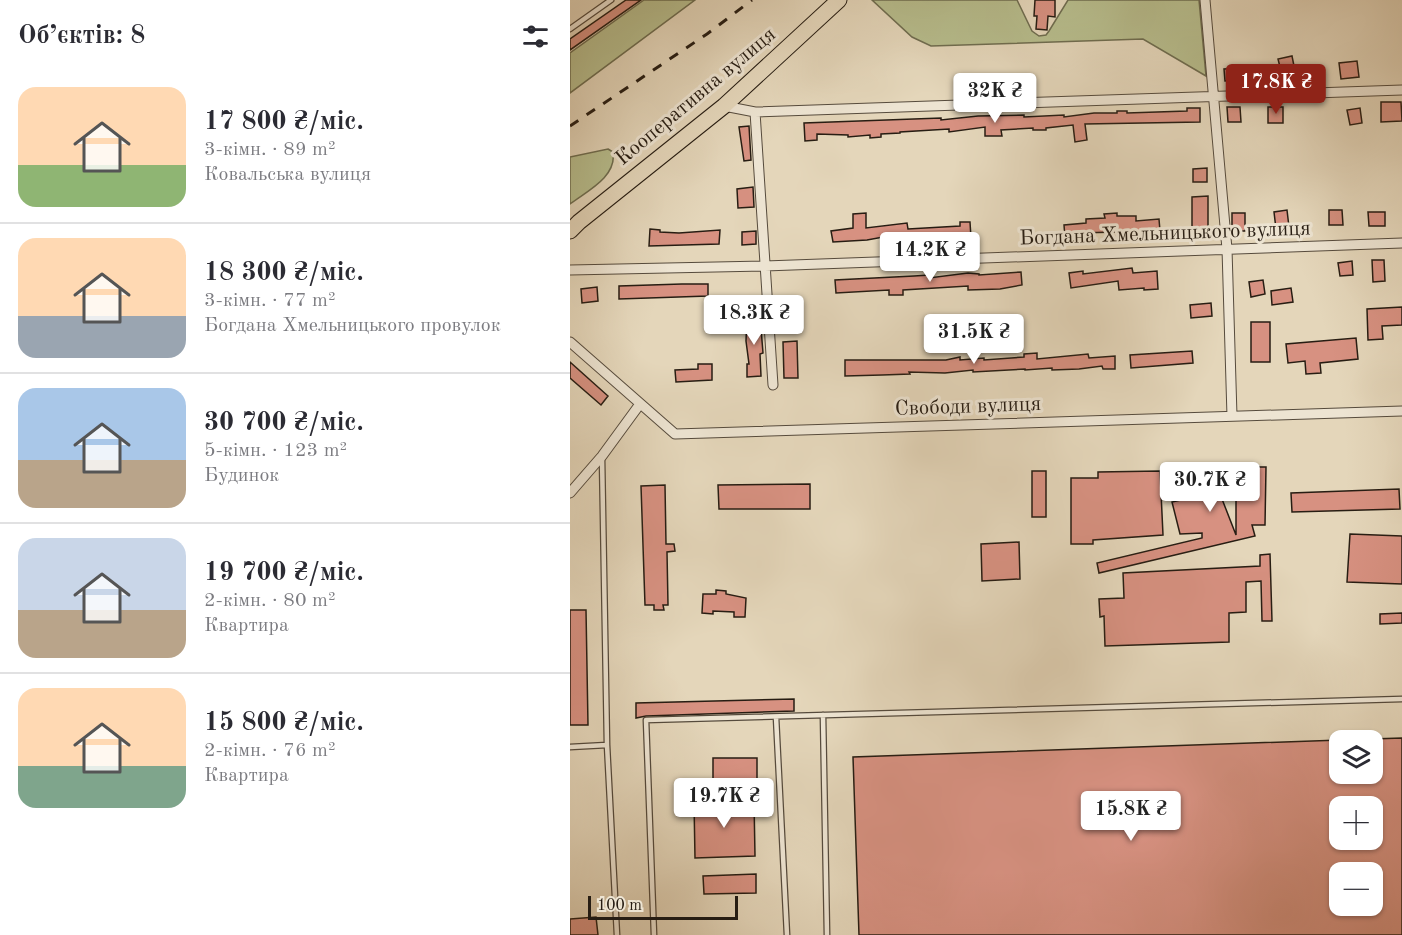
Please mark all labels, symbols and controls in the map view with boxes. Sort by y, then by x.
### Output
icon: filters [519,20,552,53]
text: Об’єктів: 8 [18,23,145,49]
street label: Кооперативна вулиця [612,24,780,170]
pin: 17.8K ₴ [1221,64,1331,115]
pin: 32K ₴ [953,73,1037,124]
text: 17.8K ₴ [1240,73,1312,93]
text: 32K ₴ [967,82,1023,102]
text: 17 800 ₴/міс. [204,109,364,135]
icon: home [66,111,138,183]
text: 3-кімн. · 89 m² [204,140,336,160]
text: Ковальська вулиця [204,165,371,185]
street label: Богдана Хмельницького вулиця [1019,218,1311,250]
pin: 14.2K ₴ [875,232,985,283]
text: 14.2K ₴ [894,241,966,261]
text: 18 300 ₴/міс. [204,260,364,286]
icon: home [66,262,138,334]
text: 3-кімн. · 77 m² [204,291,336,311]
pin: 18.3K ₴ [699,295,809,346]
text: 18.3K ₴ [718,304,790,324]
pin: 31.5K ₴ [919,314,1029,365]
text: Богдана Хмельницького провулок [204,316,501,336]
text: 31.5K ₴ [938,323,1010,343]
street label: Свободи вулиця [894,394,1042,420]
text: 30 700 ₴/міс. [204,410,364,436]
icon: home [66,412,138,484]
text: 5-кімн. · 123 m² [204,441,347,461]
pin: 30.7K ₴ [1155,462,1265,513]
text: Будинок [204,466,279,486]
text: 30.7K ₴ [1174,471,1246,491]
text: 19 700 ₴/міс. [204,560,364,586]
icon: home [66,562,138,634]
text: 2-кімн. · 80 m² [204,591,336,611]
text: Квартира [204,616,289,636]
text: 15 800 ₴/міс. [204,710,364,736]
icon: home [66,712,138,784]
map controls [1329,730,1383,916]
button: layers [1329,730,1383,784]
text: 2-кімн. · 76 m² [204,741,336,761]
text: Квартира [204,766,289,786]
pin: 19.7K ₴ [669,778,779,829]
text: 19.7K ₴ [688,787,760,807]
pin: 15.8K ₴ [1076,791,1186,842]
button: + [1329,796,1383,850]
text: 15.8K ₴ [1095,800,1167,820]
button: − [1329,862,1383,916]
scale bar [588,893,738,920]
text: 100 m [597,898,642,914]

